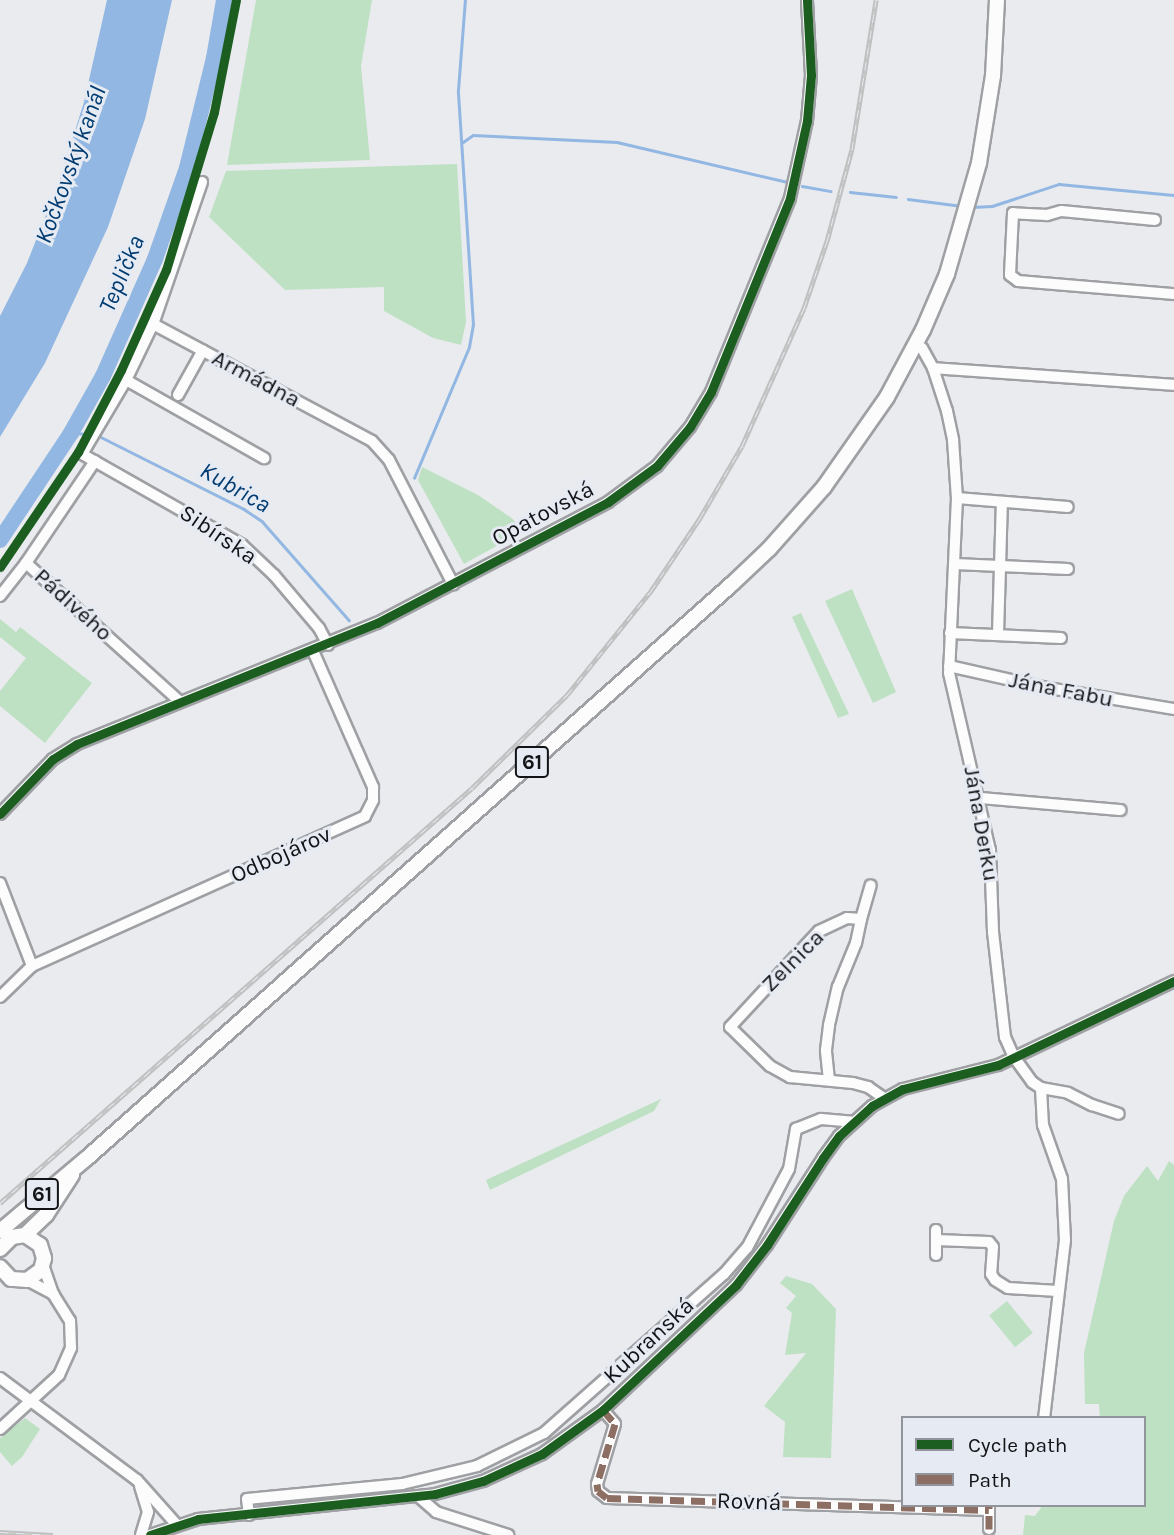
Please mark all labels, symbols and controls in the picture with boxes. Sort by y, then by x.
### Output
water label: Kočkovský kanál [29,82,113,248]
water label: Teplička [93,231,151,317]
street label: Armádna [207,344,305,414]
water label: Kubrica [195,456,275,520]
street label: Opatovská [487,476,599,552]
street label: Sibírska [174,499,262,571]
street label: Pádivého [28,563,118,647]
street label: Jána Fabu [1007,666,1115,714]
road number: 61 [514,744,550,780]
street label: Jána Derku [957,764,1005,884]
street label: Odbojárov [227,821,335,889]
street label: Zelnica [756,924,830,998]
road number: 61 [24,1176,60,1212]
street label: Kubranská [598,1292,700,1390]
legend [901,1416,1146,1507]
text: Cycle path [968,1433,1068,1457]
text: Path [968,1468,1012,1492]
street label: Rovná [716,1487,782,1517]

